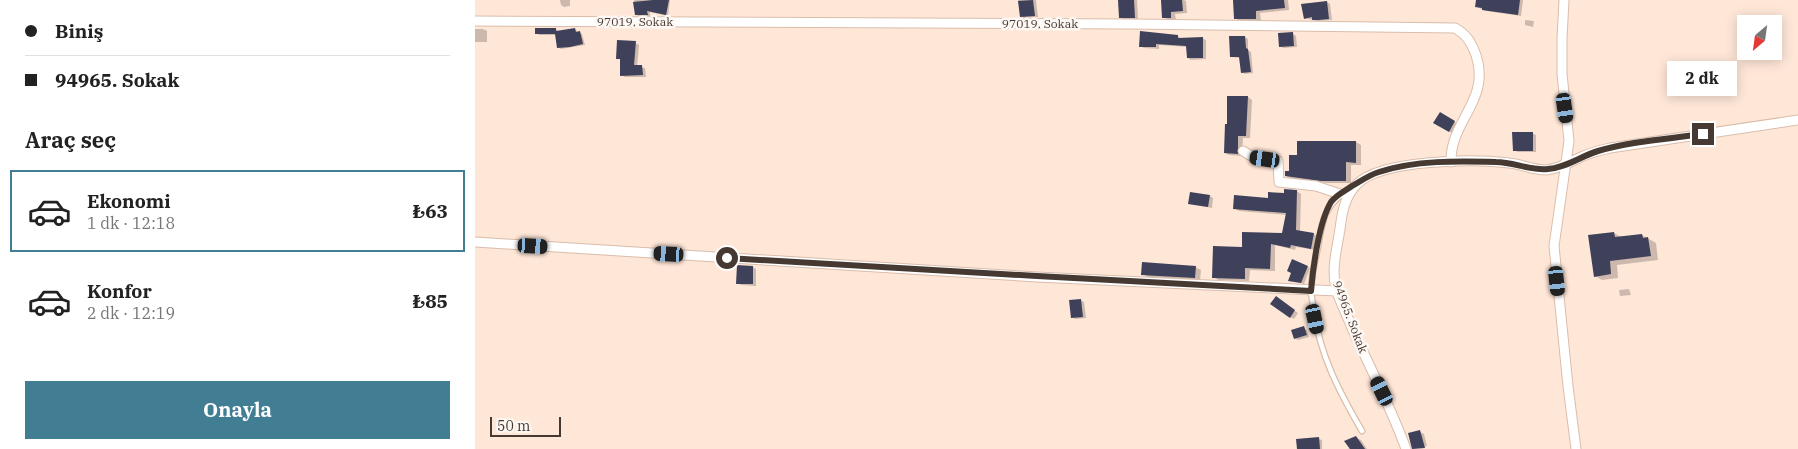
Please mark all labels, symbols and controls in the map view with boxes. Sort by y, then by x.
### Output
street label: 97019. Sokak [597,14,673,29]
north arrow [1737,15,1783,60]
map controls [1737,15,1782,60]
street label: 97019. Sokak [1002,16,1078,31]
text: Biniş [55,19,103,43]
callout: 2 dk [1668,62,1738,96]
text: 94965. Sokak [55,68,179,92]
text: 2 dk [1685,68,1719,88]
car [1555,92,1574,124]
route end [1692,123,1714,145]
text: Araç seç [25,125,116,154]
car [1249,149,1280,169]
icon: car [27,189,72,234]
text: Ekonomi [87,189,171,213]
text: ₺63 [413,199,448,223]
text: 1 dk · 12:18 [87,213,175,233]
car [517,238,548,254]
car [653,246,684,262]
route start [716,247,738,269]
car [1547,265,1566,297]
street label: 94965. Sokak [1330,278,1371,355]
icon: car [27,279,72,324]
text: Konfor [87,279,152,303]
text: ₺85 [413,289,448,313]
text: 2 dk · 12:19 [87,303,175,323]
car [1304,303,1325,335]
car [1368,374,1395,408]
button: Onayla [25,381,450,439]
scale bar [490,414,561,437]
text: 50 m [497,417,530,435]

